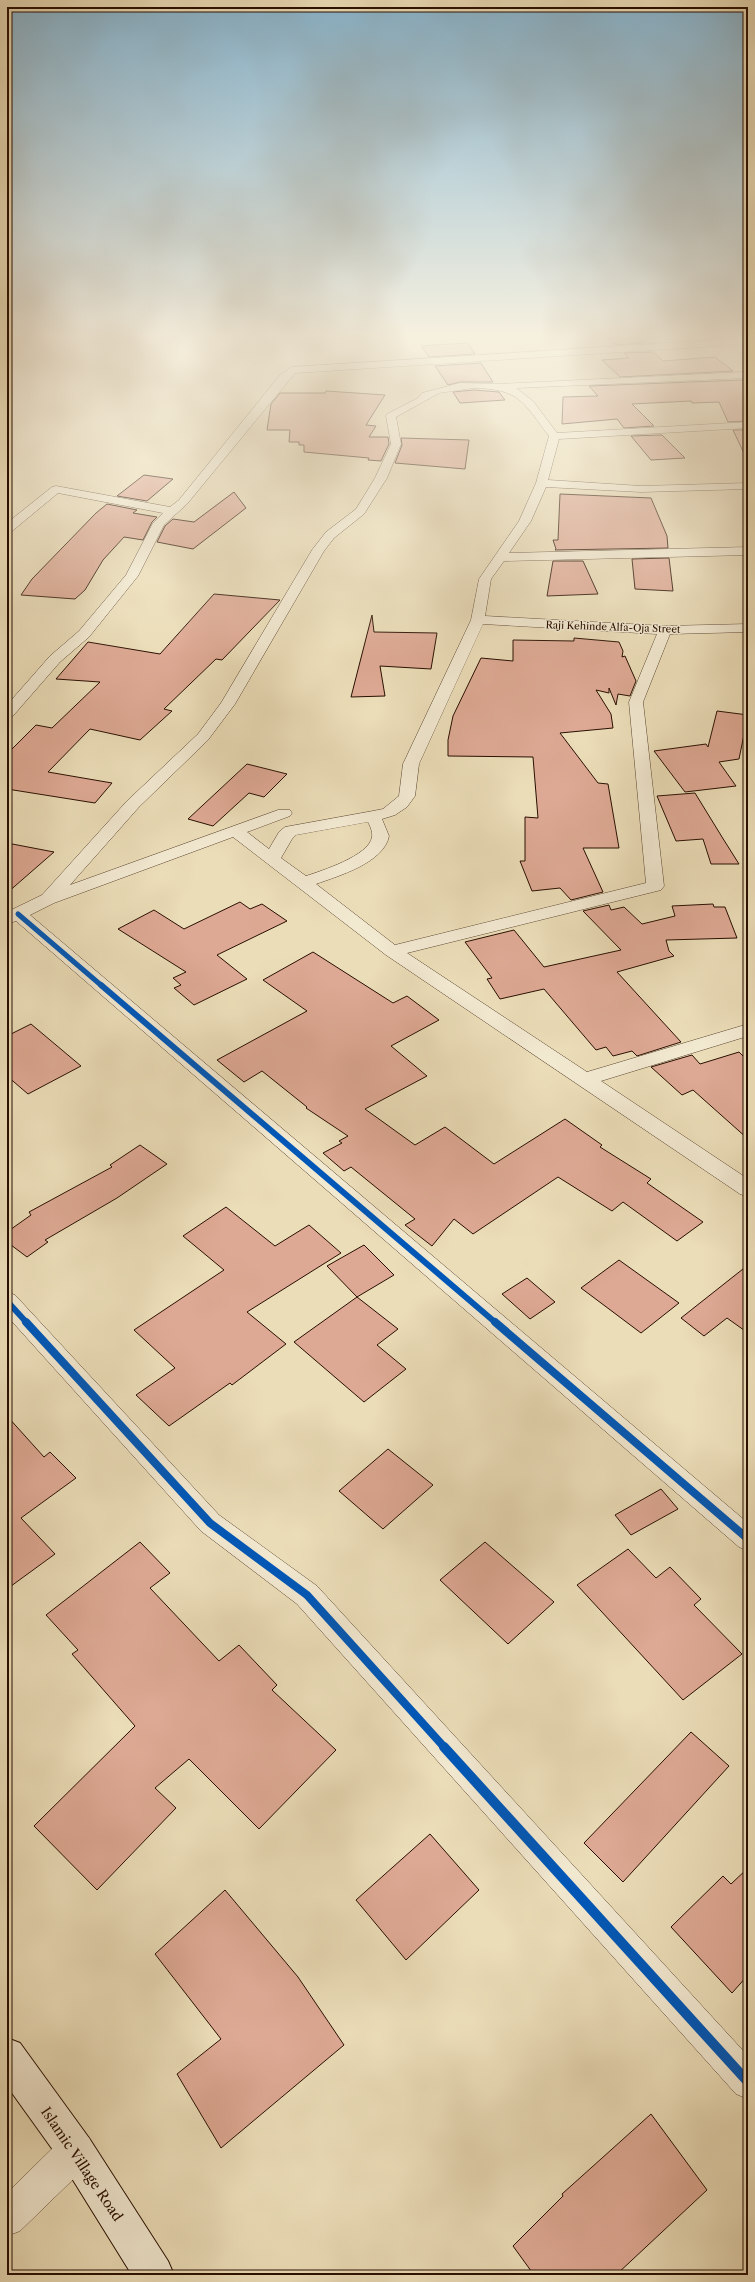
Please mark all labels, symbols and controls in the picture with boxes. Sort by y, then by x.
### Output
street label: Raji Kehinde Alfa-Oja Street [545,618,681,636]
street label: Islamic Village Road [37,2103,127,2225]

